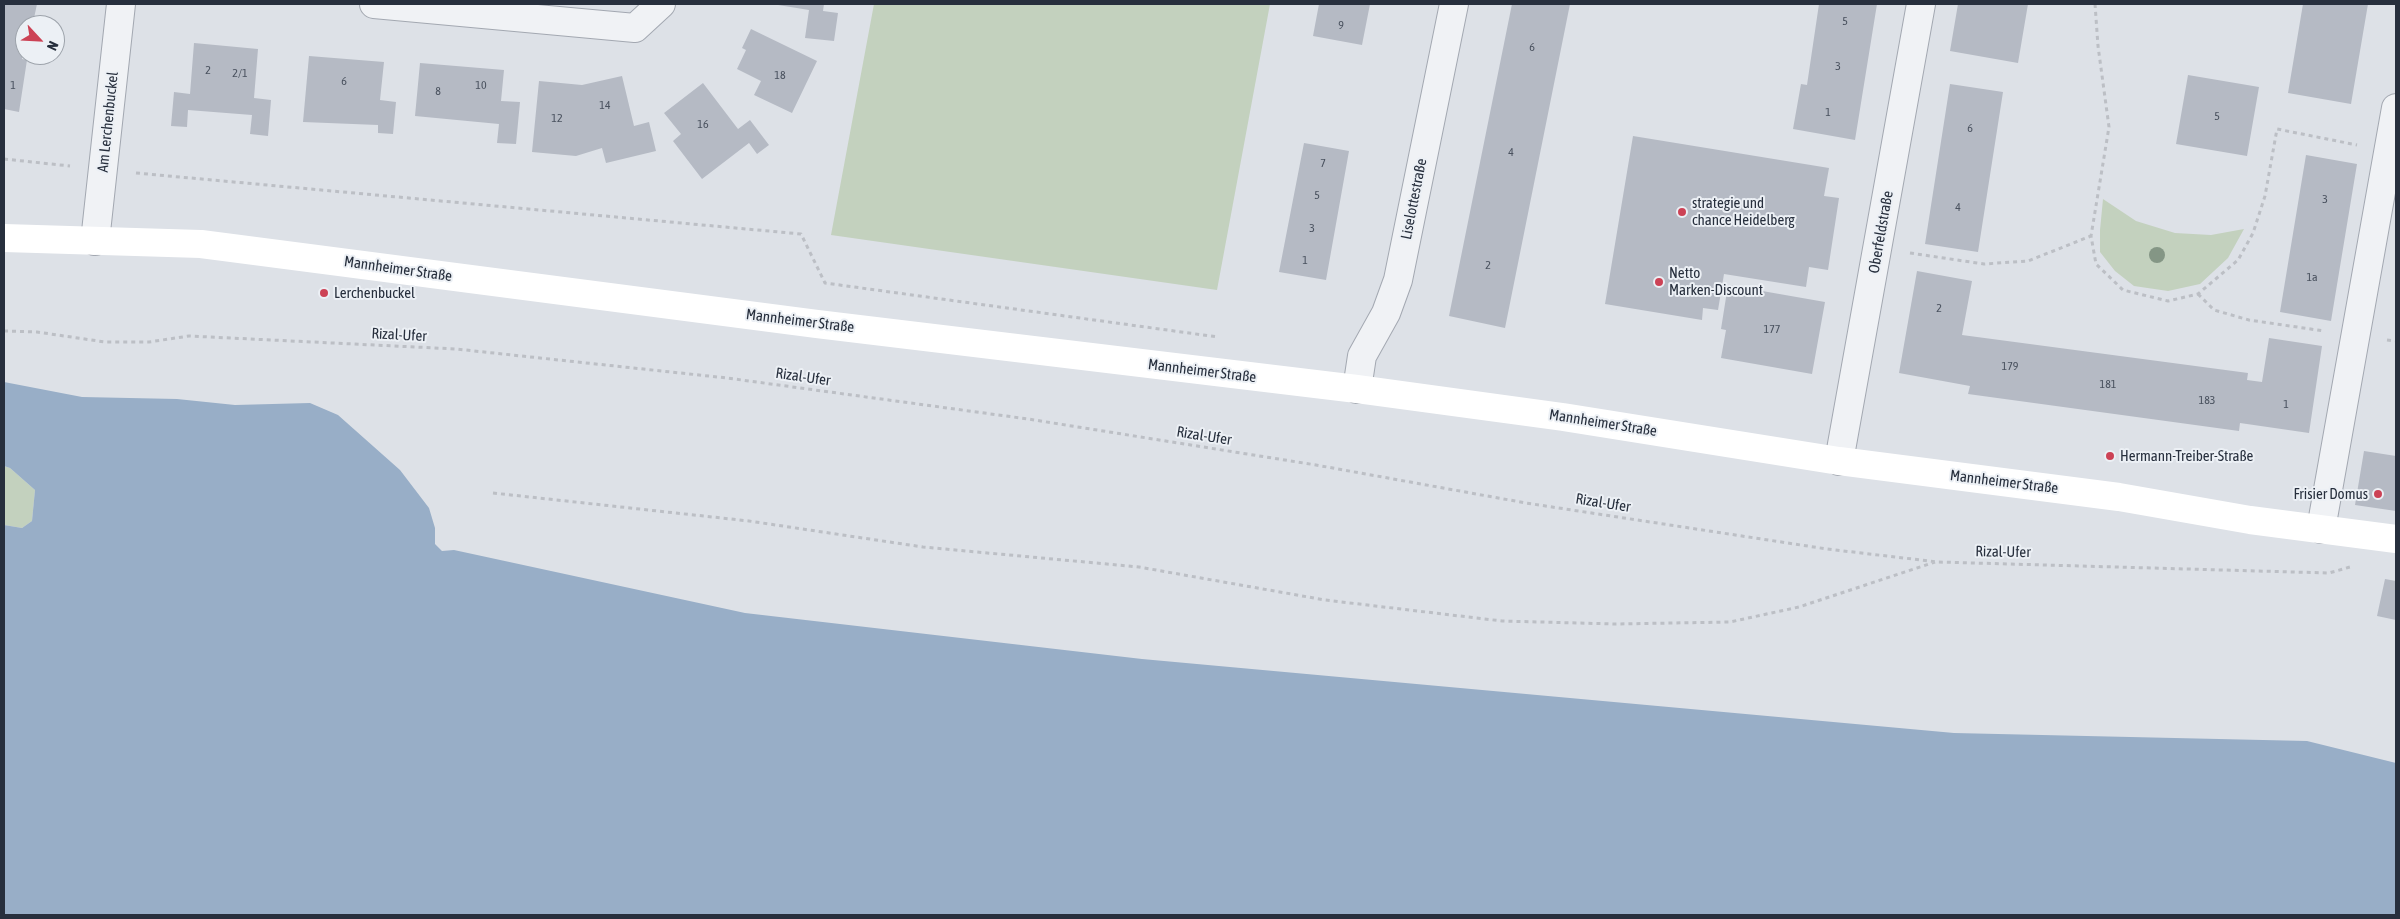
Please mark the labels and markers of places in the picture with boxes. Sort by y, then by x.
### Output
place label: strategie und chance Heidelberg [1692,194,1795,229]
marker: strategie und chance Heidelberg [1676,206,1688,218]
place label: Netto Marken-Discount [1669,264,1763,299]
marker: Netto Marken-Discount [1653,276,1665,288]
place label: Lerchenbuckel [334,284,415,302]
marker: Lerchenbuckel [318,287,330,299]
place label: Hermann-Treiber-Straße [2120,447,2253,465]
marker: Hermann-Treiber-Straße [2104,450,2116,462]
place label: Frisier Domus [2294,485,2368,503]
marker: Frisier Domus [2372,488,2384,500]

